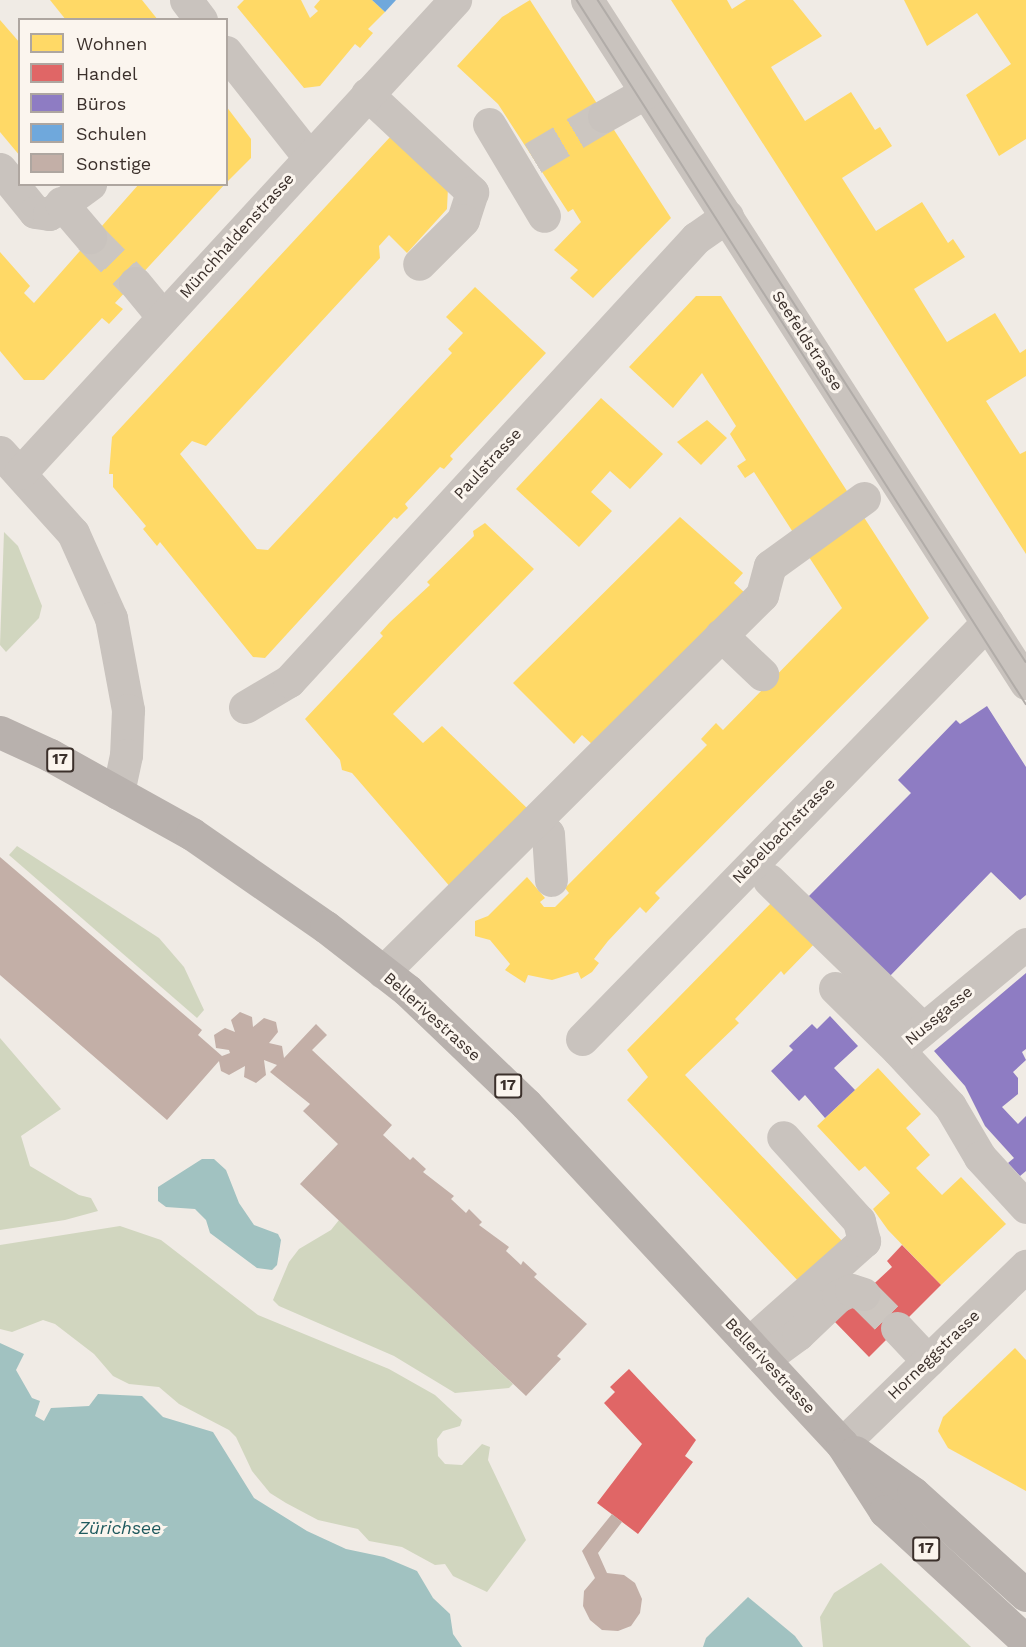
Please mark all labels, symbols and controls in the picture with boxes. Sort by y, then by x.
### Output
legend [18,18,228,186]
text: Wohnen [76,33,147,54]
text: Handel [76,63,138,84]
text: Büros [76,93,126,114]
text: Schulen [76,123,147,144]
text: Sonstige [76,153,151,174]
street label: Münchhaldenstrasse [176,169,298,303]
street label: Seefeldstrasse [768,287,846,395]
street label: Paulstrasse [450,424,526,504]
road number: 17 [45,748,75,772]
street label: Nebelbachstrasse [729,774,839,888]
street label: Bellerivestrasse [380,969,484,1065]
street label: Nussgasse [901,982,977,1050]
road number: 17 [493,1074,523,1098]
street label: Horneggstrasse [884,1306,984,1404]
street label: Bellerivestrasse [721,1314,819,1418]
water label: Zürichsee [79,1517,161,1539]
road number: 17 [911,1537,941,1561]

